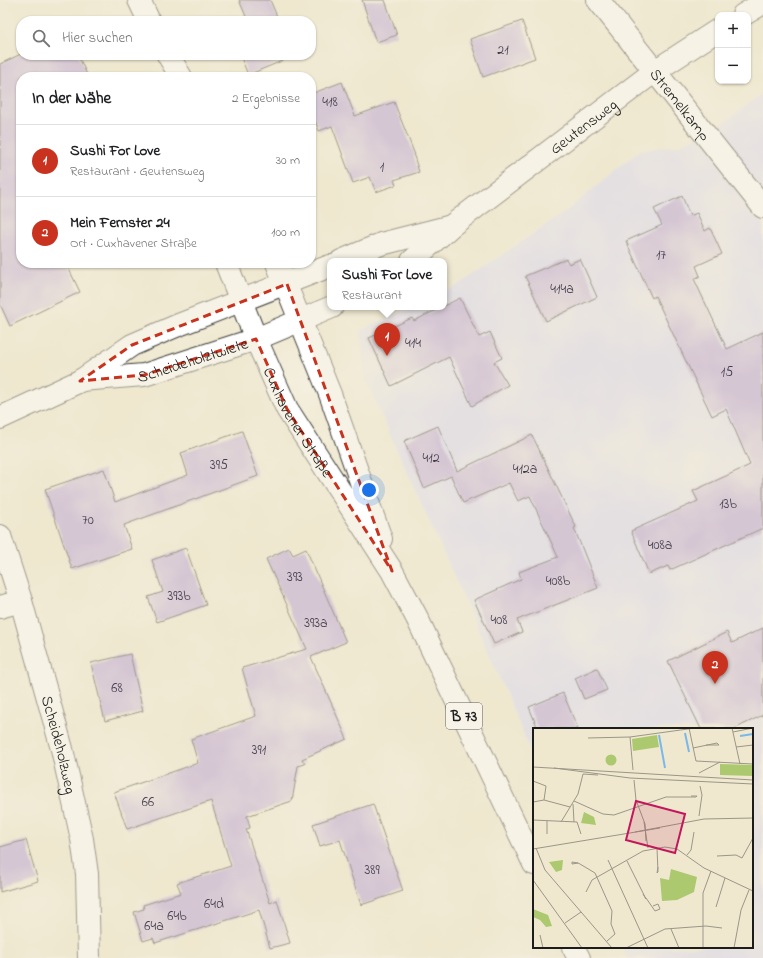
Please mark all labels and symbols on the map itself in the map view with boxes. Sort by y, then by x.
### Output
house number: 21 [497,40,509,61]
street label: Stremelkamp [643,64,716,147]
house number: 418 [322,92,338,113]
street label: Geutensweg [545,94,623,161]
house number: 1 [380,157,385,178]
house number: 17 [656,245,666,266]
house number: 414a [550,279,574,300]
pin: 1 [374,323,400,356]
street label: Scheideholztwiete [137,332,252,389]
house number: 414 [405,333,421,354]
house number: 15 [721,362,733,383]
street label: Cuxhavener Straße [256,364,339,483]
house number: 412 [422,448,440,469]
house number: 395 [210,455,228,476]
house number: 412a [513,459,537,480]
your location [359,480,379,500]
house number: 13b [719,494,737,515]
house number: 70 [82,510,94,531]
house number: 408a [648,535,672,556]
house number: 393 [287,567,303,588]
house number: 408b [546,571,571,592]
house number: 393b [167,586,191,607]
house number: 408 [490,610,508,631]
house number: 393a [304,613,328,634]
pin: 2 [702,651,728,684]
house number: 68 [111,678,123,699]
street label: Scheideholzweg [34,693,82,797]
road number: B 73 [446,703,482,729]
inset map [533,728,753,948]
house number: 391 [252,740,267,761]
house number: 66 [142,792,154,813]
house number: 389 [364,860,380,881]
house number: 64d [204,894,224,915]
house number: 64b [167,906,187,927]
house number: 64a [144,916,164,937]

